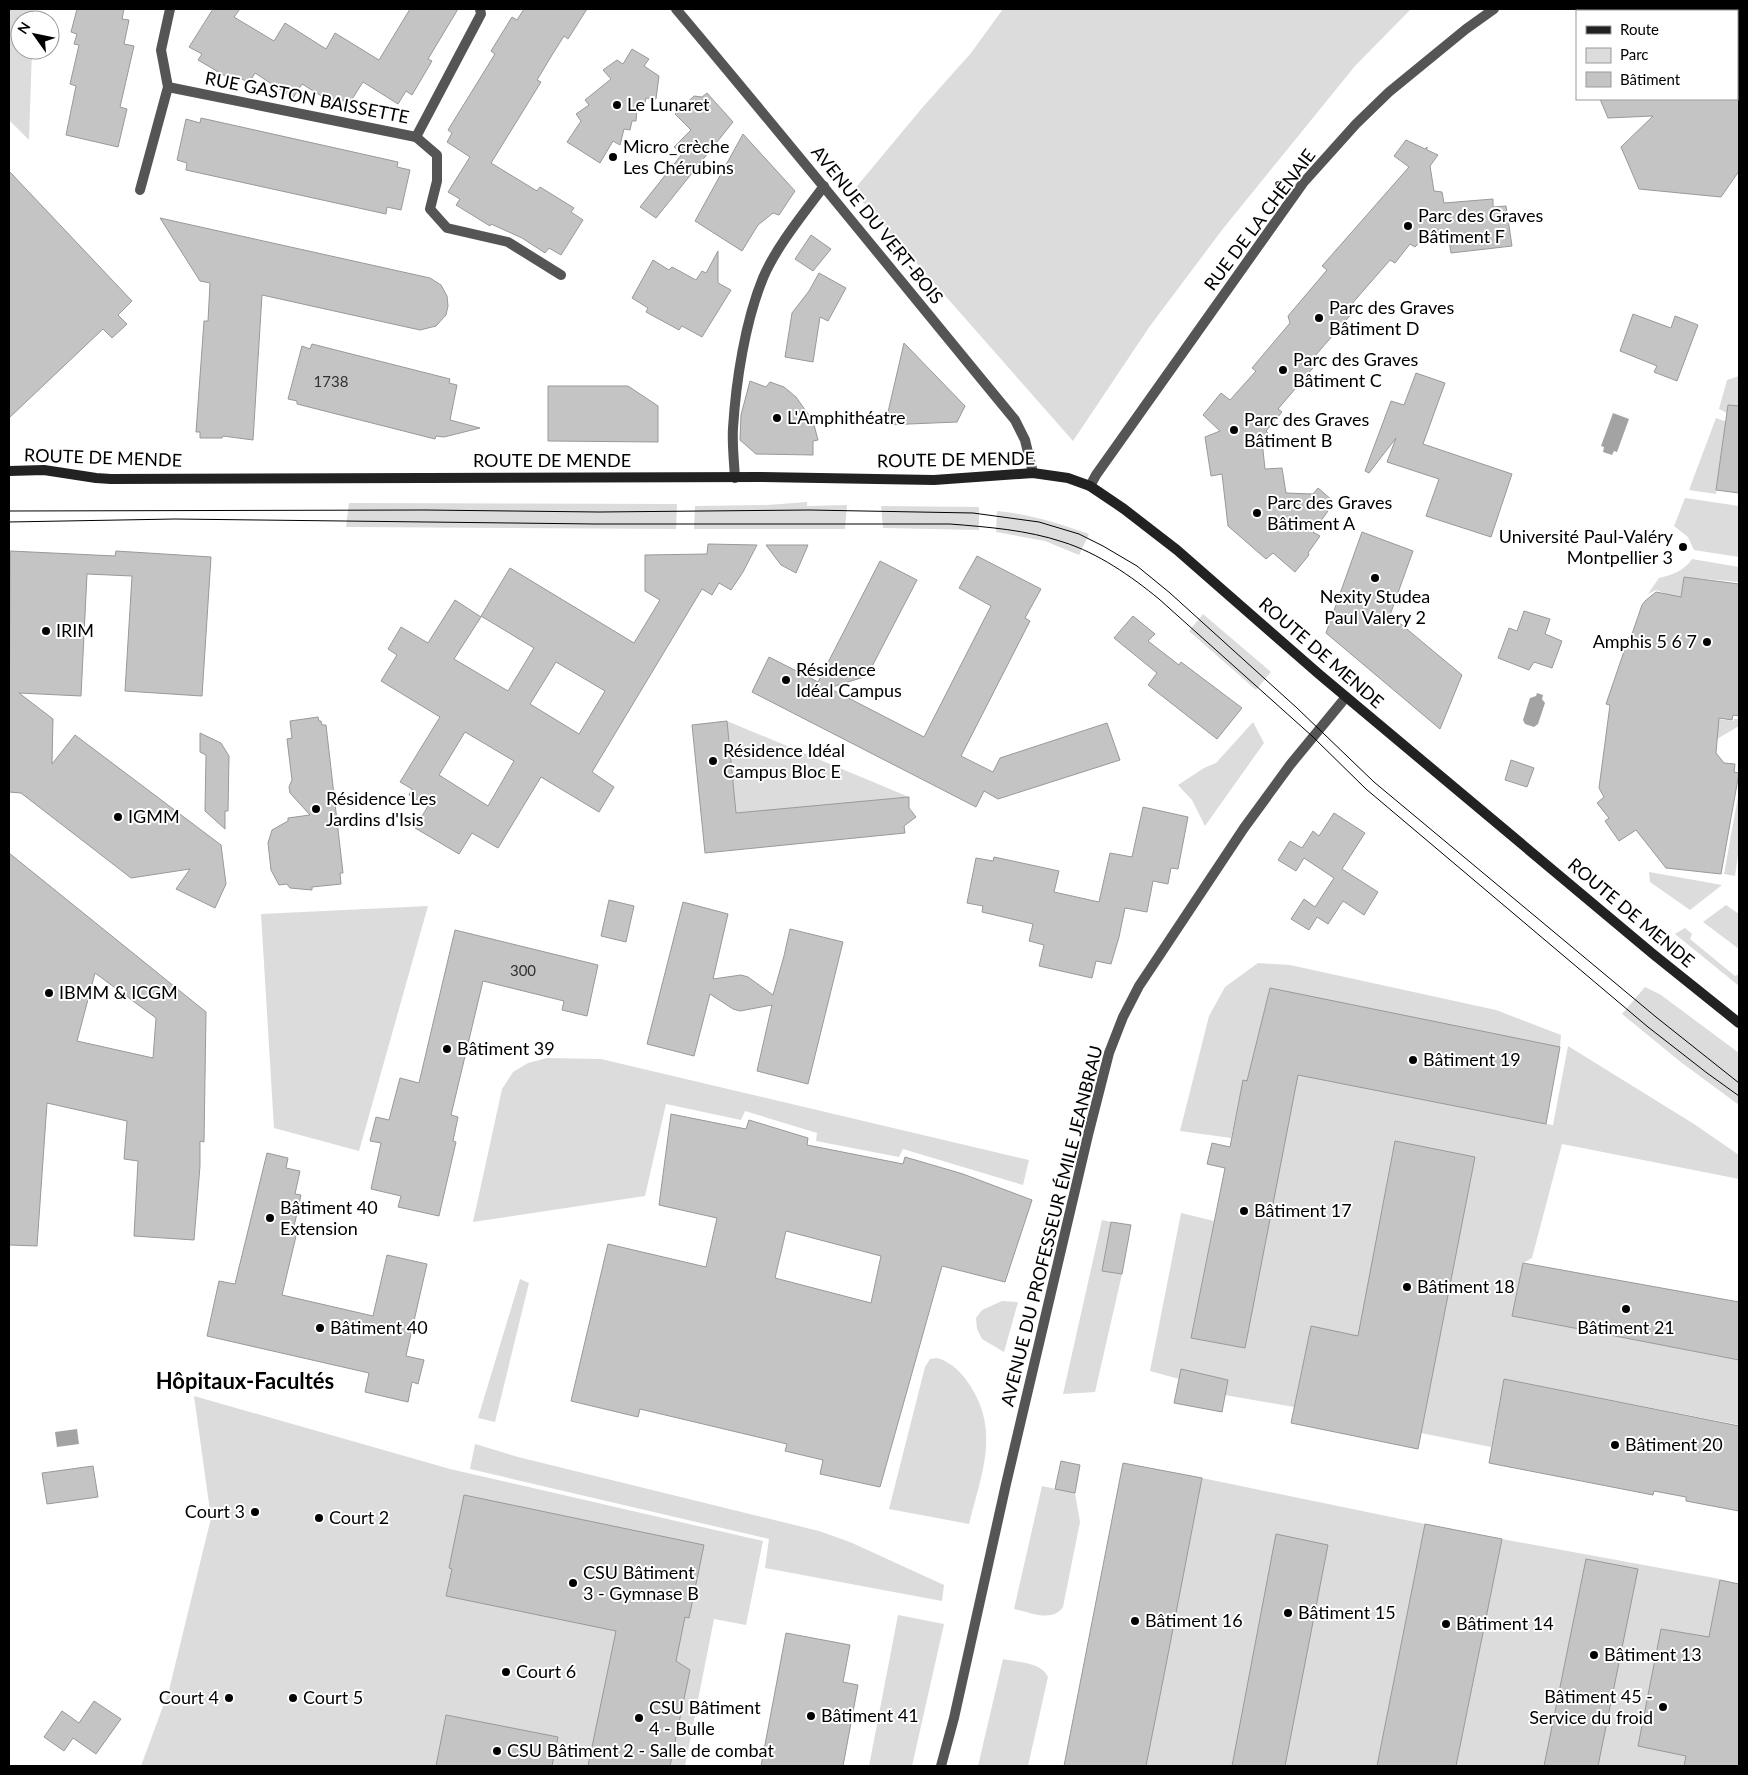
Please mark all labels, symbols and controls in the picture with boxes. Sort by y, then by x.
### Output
north arrow [10,10,60,60]
legend [1576,10,1738,100]
text: N [14,18,34,37]
text: Route [1620,20,1659,38]
text: Parc [1620,45,1649,63]
street label: RUE GASTON BAISSETTE [203,66,411,128]
text: Bâtiment [1620,70,1681,88]
place label: Le Lunaret [627,93,710,115]
marker: Le Lunaret [611,99,623,111]
place label: Micro_crèche Les Chérubins [623,135,734,178]
street label: AVENUE DU VERT-BOIS [807,141,948,308]
street label: RUE DE LA CHÊNAIE [1199,144,1319,294]
marker: Micro_crèche Les Chérubins [607,151,619,163]
place label: Parc des Graves Bâtiment F [1418,204,1544,247]
marker: Parc des Graves Bâtiment F [1402,220,1414,232]
place label: Parc des Graves Bâtiment D [1329,296,1455,339]
marker: Parc des Graves Bâtiment D [1313,312,1325,324]
place label: Parc des Graves Bâtiment C [1293,348,1419,391]
marker: Parc des Graves Bâtiment C [1277,364,1289,376]
house number: 1738 [314,372,348,390]
place label: L'Amphithéatre [787,406,906,428]
place label: Parc des Graves Bâtiment B [1244,408,1370,451]
marker: L'Amphithéatre [771,412,783,424]
marker: Parc des Graves Bâtiment B [1228,424,1240,436]
street label: ROUTE DE MENDE [24,443,182,471]
street label: ROUTE DE MENDE [877,447,1035,471]
street label: ROUTE DE MENDE [473,449,631,471]
place label: Parc des Graves Bâtiment A [1267,491,1393,534]
marker: Parc des Graves Bâtiment A [1251,507,1263,519]
place label: Université Paul-Valéry Montpellier 3 [1499,525,1674,568]
marker: Université Paul-Valéry Montpellier 3 [1677,541,1689,553]
marker: Nexity Studea Paul Valery 2 [1369,572,1381,584]
place label: Nexity Studea Paul Valery 2 [1320,585,1430,628]
street label: ROUTE DE MENDE [1255,592,1389,712]
place label: IRIM [56,619,94,641]
marker: IRIM [40,625,52,637]
place label: Amphis 5 6 7 [1593,630,1697,652]
marker: Amphis 5 6 7 [1701,636,1713,648]
place label: Résidence Idéal Campus [796,658,902,701]
marker: Résidence Idéal Campus [780,674,792,686]
place label: Résidence Idéal Campus Bloc E [723,739,845,782]
marker: Résidence Idéal Campus Bloc E [707,755,719,767]
place label: Résidence Les Jardins d'Isis [326,787,437,830]
marker: Résidence Les Jardins d'Isis [310,803,322,815]
place label: IGMM [128,805,180,827]
marker: IGMM [112,811,124,823]
street label: ROUTE DE MENDE [1564,853,1699,971]
house number: 300 [510,961,536,979]
place label: IBMM & ICGM [59,981,178,1003]
marker: IBMM & ICGM [43,987,55,999]
place label: Bâtiment 39 [457,1037,555,1059]
marker: Bâtiment 39 [441,1043,453,1055]
street label: AVENUE DU PROFESSEUR ÉMILE JEANBRAU [995,1043,1107,1408]
place label: Bâtiment 19 [1423,1048,1521,1070]
marker: Bâtiment 19 [1407,1054,1419,1066]
place label: Bâtiment 40 Extension [280,1196,378,1239]
place label: Bâtiment 17 [1254,1199,1352,1221]
marker: Bâtiment 17 [1238,1205,1250,1217]
marker: Bâtiment 40 Extension [264,1212,276,1224]
place label: Bâtiment 18 [1417,1275,1515,1297]
marker: Bâtiment 18 [1401,1281,1413,1293]
marker: Bâtiment 21 [1620,1303,1632,1315]
place label: Bâtiment 40 [330,1316,428,1338]
place label: Bâtiment 21 [1577,1316,1675,1338]
marker: Bâtiment 40 [314,1322,326,1334]
district label: Hôpitaux-Facultés [156,1367,334,1394]
place label: Bâtiment 20 [1625,1433,1723,1455]
marker: Bâtiment 20 [1609,1439,1621,1451]
place label: Court 3 [185,1500,245,1522]
marker: Court 3 [249,1506,261,1518]
place label: Court 2 [329,1506,389,1528]
marker: Court 2 [313,1512,325,1524]
place label: CSU Bâtiment 3 - Gymnase B [583,1561,699,1604]
marker: CSU Bâtiment 3 - Gymnase B [567,1577,579,1589]
place label: Bâtiment 15 [1298,1601,1396,1623]
marker: Bâtiment 15 [1282,1607,1294,1619]
place label: Bâtiment 16 [1145,1609,1243,1631]
place label: Bâtiment 14 [1456,1612,1554,1634]
marker: Bâtiment 16 [1129,1615,1141,1627]
marker: Bâtiment 14 [1440,1618,1452,1630]
place label: Bâtiment 13 [1604,1643,1702,1665]
marker: Bâtiment 13 [1588,1649,1600,1661]
place label: Court 6 [516,1660,576,1682]
marker: Court 6 [500,1666,512,1678]
place label: Bâtiment 45 - Service du froid [1529,1685,1653,1728]
place label: Court 4 [159,1686,219,1708]
place label: Court 5 [303,1686,363,1708]
marker: Court 4 [223,1692,235,1704]
marker: Court 5 [287,1692,299,1704]
place label: CSU Bâtiment 4 - Bulle [649,1696,761,1739]
marker: Bâtiment 45 - Service du froid [1657,1701,1669,1713]
place label: Bâtiment 41 [821,1704,919,1726]
marker: Bâtiment 41 [805,1710,817,1722]
marker: CSU Bâtiment 4 - Bulle [633,1712,645,1724]
place label: CSU Bâtiment 2 - Salle de combat [507,1739,774,1761]
marker: CSU Bâtiment 2 - Salle de combat [491,1745,503,1757]

